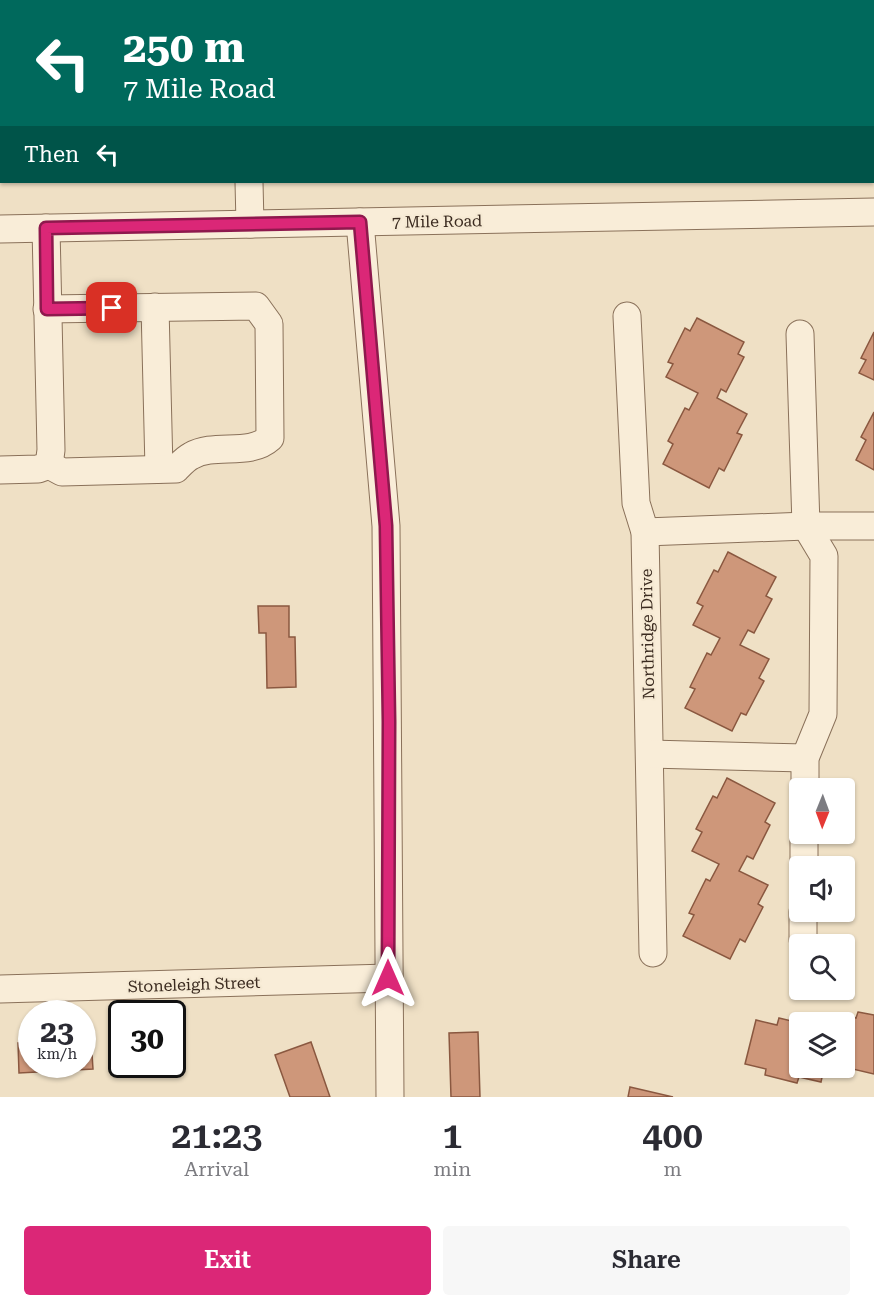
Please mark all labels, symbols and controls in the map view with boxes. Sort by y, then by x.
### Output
text: 250 m [123,23,245,72]
icon: left [24,24,102,102]
text: 7 Mile Road [123,73,276,105]
icon: left [91,138,124,171]
text: Then [24,142,79,167]
street label: 7 Mile Road [392,211,482,232]
pin [86,282,137,333]
icon: arrive [95,291,128,324]
street label: Northridge Drive [637,568,658,700]
north arrow [789,778,855,844]
map controls [789,778,855,1078]
button: sound [789,856,855,922]
button: search [789,934,855,1000]
position arrow [356,946,420,1010]
street label: Stoneleigh Street [127,973,261,996]
speed limit sign: 30 [108,1000,186,1078]
button: layers [789,1012,855,1078]
text: 23 [40,1014,74,1049]
text: km/h [37,1045,77,1063]
text: 21:23 [171,1115,262,1157]
text: 1 [442,1115,462,1157]
text: 400 [642,1115,703,1157]
text: Arrival [184,1157,249,1181]
text: min [434,1157,471,1181]
text: m [663,1157,682,1181]
button: Exit [24,1226,431,1295]
button: Share [443,1226,850,1295]

